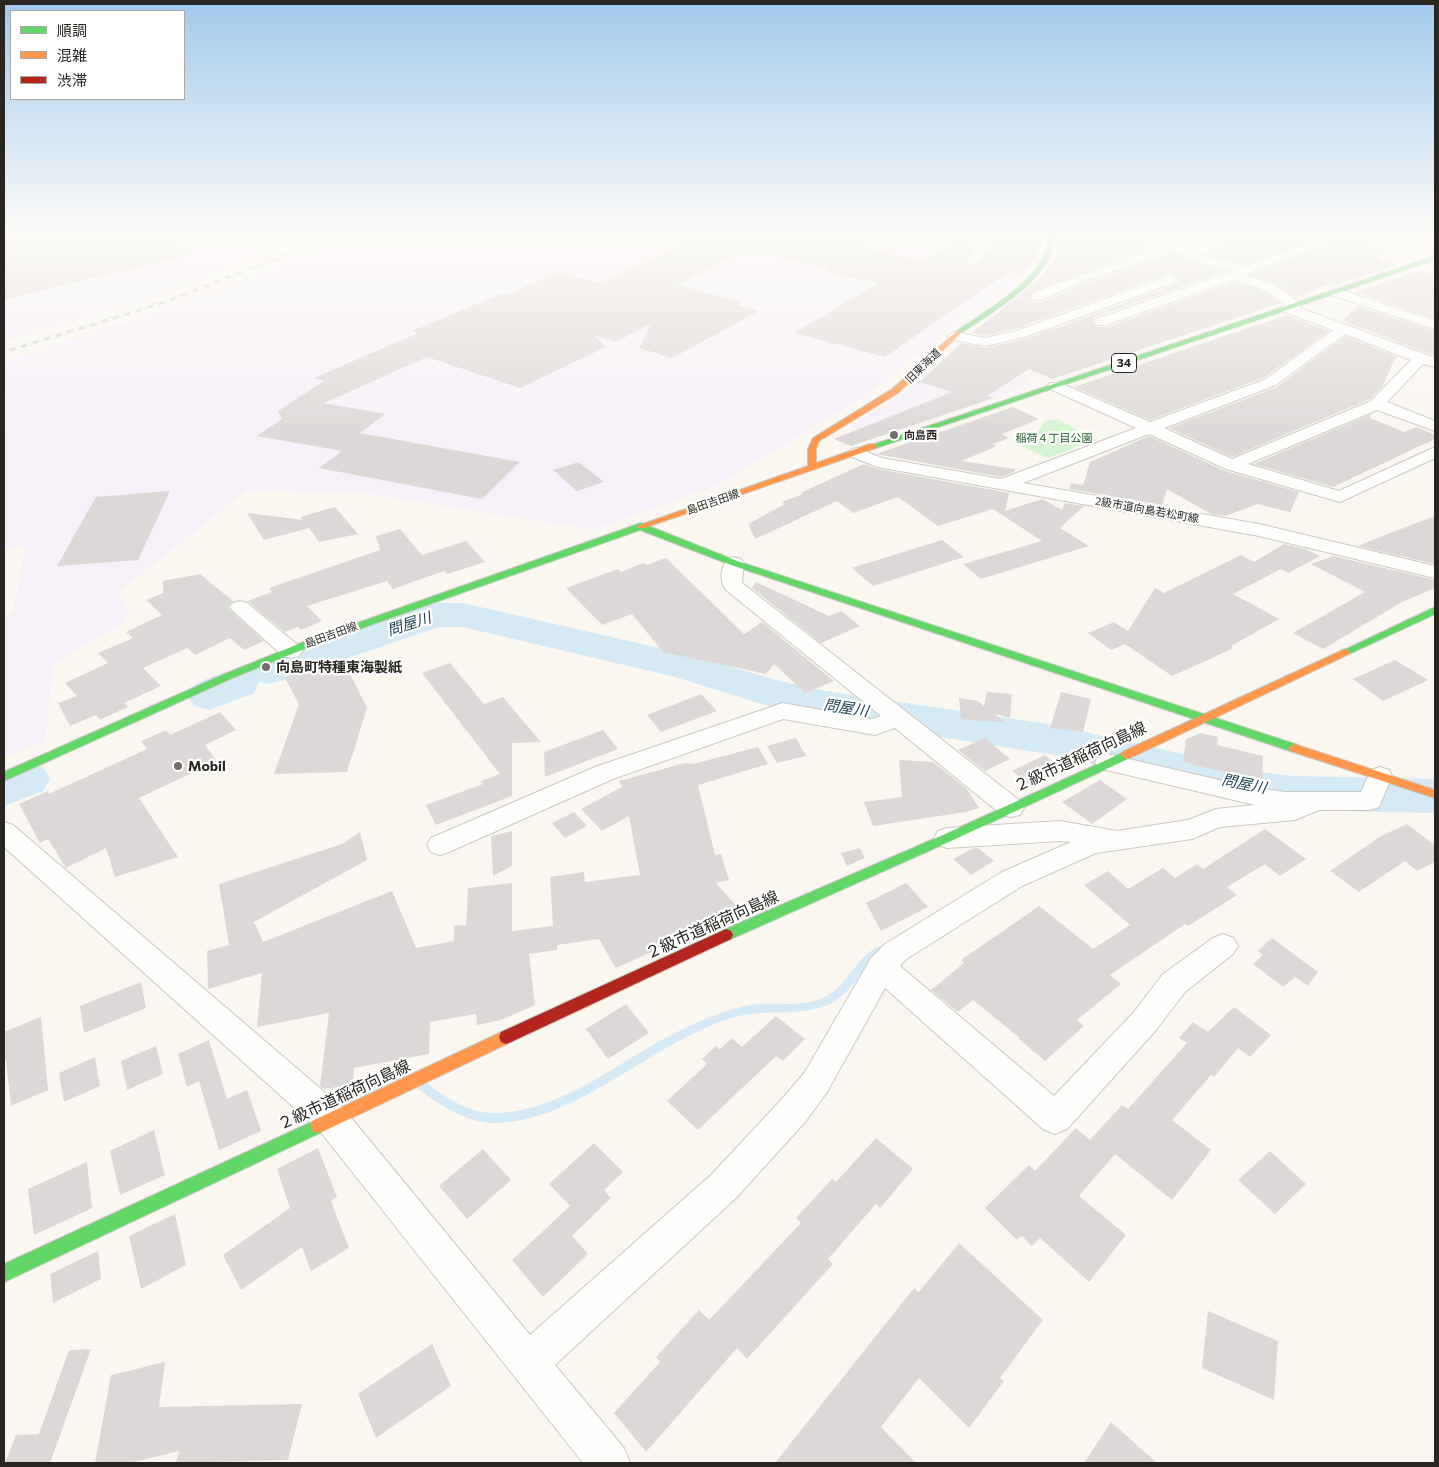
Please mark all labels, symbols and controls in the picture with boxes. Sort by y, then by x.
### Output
legend [10,10,185,100]
text: 順調 [57,21,87,39]
text: 混雑 [57,46,87,64]
text: 渋滞 [57,71,87,89]
street label: 旧東海道 [903,346,943,386]
road number: 34 [1112,353,1136,372]
place label: 向島西 [904,428,937,442]
marker: 向島西 [888,429,900,441]
park label: 稲荷４丁目公園 [1016,431,1092,445]
street label: 島田吉田線 [685,487,741,517]
street label: 2級市道向島若松町線 [1094,494,1200,526]
water label: 問屋川 [385,608,433,640]
street label: 島田吉田線 [303,619,359,651]
place label: 向島町特種東海製紙 [276,659,402,675]
marker: 向島町特種東海製紙 [260,661,272,673]
water label: 問屋川 [822,696,870,720]
street label: ２級市道稲荷向島線 [1011,718,1149,796]
place label: Mobil [188,758,226,774]
marker: Mobil [172,760,184,772]
water label: 問屋川 [1220,771,1268,797]
street label: ２級市道稲荷向島線 [642,887,782,963]
street label: ２級市道稲荷向島線 [275,1056,413,1134]

